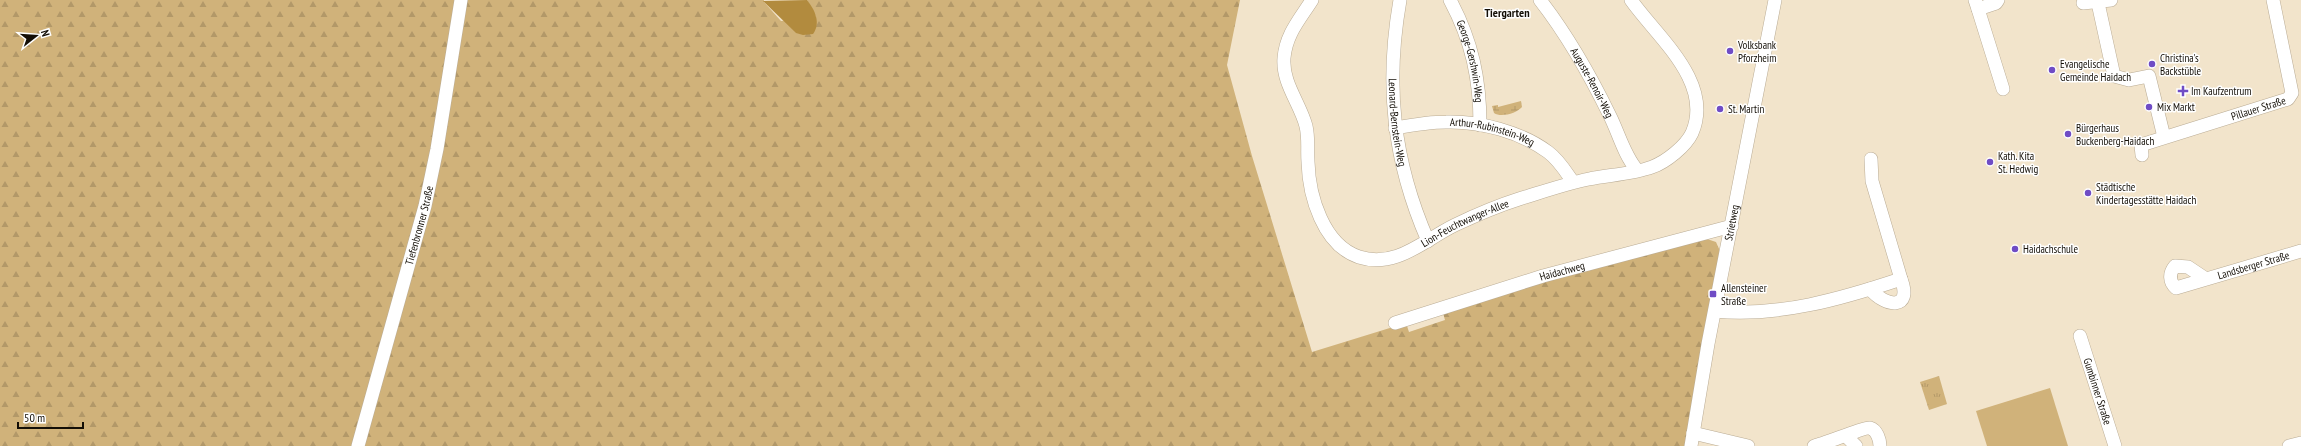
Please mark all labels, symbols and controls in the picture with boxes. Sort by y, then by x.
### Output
district label: Tiergarten [1484,5,1530,20]
north arrow [16,16,56,56]
street label: George-Gershwin-Weg [1453,18,1486,103]
text: N [38,28,53,38]
place label: Volksbank Pforzheim [1737,38,1777,65]
street label: Auguste-Renoir-Weg [1568,45,1617,120]
marker: Volksbank Pforzheim [1725,46,1735,56]
place label: Christina's Backstüble [2160,51,2202,78]
place label: Evangelische Gemeinde Haidach [2060,57,2131,84]
marker: Christina's Backstüble [2147,59,2157,69]
marker: Evangelische Gemeinde Haidach [2047,65,2057,75]
street label: Leonard-Bernstein-Weg [1386,78,1410,168]
place label: Im Kaufzentrum [2191,84,2251,98]
marker: Im Kaufzentrum [2178,86,2188,96]
street label: Pillauer Straße [2229,93,2288,123]
place label: Mix Markt [2157,100,2195,114]
place label: St. Martin [1728,102,1764,116]
marker: Mix Markt [2144,102,2154,112]
marker: St. Martin [1715,104,1725,114]
street label: Arthur-Rubinstein-Weg [1450,115,1537,149]
place label: Bürgerhaus Buckenberg-Haidach [2076,121,2154,148]
marker: Bürgerhaus Buckenberg-Haidach [2063,129,2073,139]
place label: Kath. Kita St. Hedwig [1998,149,2038,176]
marker: Kath. Kita St. Hedwig [1985,157,1995,167]
place label: Städtische Kindertagesstätte Haidach [2096,180,2196,207]
street label: Tiefenbronner Straße [402,184,436,266]
marker: Städtische Kindertagesstätte Haidach [2083,188,2093,198]
street label: Lion-Feuchtwanger-Allee [1418,196,1511,250]
street label: Strietweg [1721,203,1742,242]
place label: Haidachschule [2023,242,2078,256]
marker: Haidachschule [2010,244,2020,254]
street label: Landsberger Straße [2216,248,2291,282]
street label: Haidachweg [1538,258,1586,284]
place label: Allensteiner Straße [1721,281,1767,308]
marker: Allensteiner Straße [1708,289,1718,299]
street label: Gumbinner Straße [2080,356,2115,427]
scale bar [18,404,83,430]
text: 50 m [24,410,45,425]

